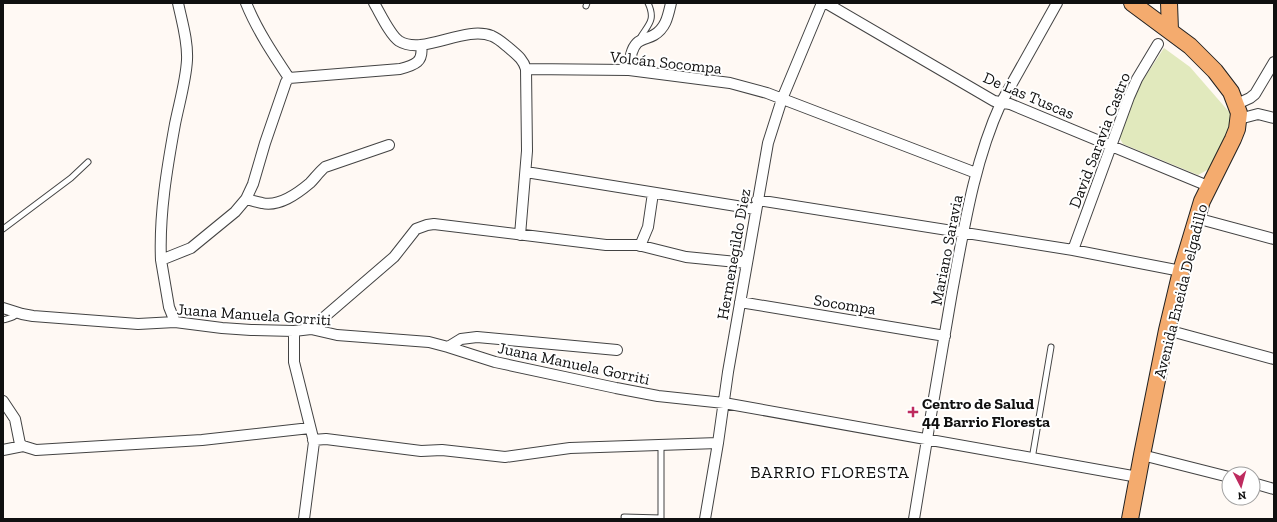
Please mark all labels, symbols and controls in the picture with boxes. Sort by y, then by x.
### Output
street label: Volcán Socompa [608,47,723,78]
street label: De Las Tuscas [980,68,1077,123]
street label: David Saravia Castro [1065,70,1134,211]
street label: Hermenegildo Diez [713,187,754,321]
street label: Mariano Saravia [926,193,967,307]
street label: Avenida Eneida Delgadillo [1150,202,1211,380]
street label: Socompa [812,290,878,319]
street label: Juana Manuela Gorriti [176,300,332,329]
street label: Juana Manuela Gorriti [496,338,652,389]
place label: Centro de Salud 44 Barrio Floresta [922,394,1050,431]
marker: Centro de Salud 44 Barrio Floresta [907,406,919,418]
district label: BARRIO FLORESTA [750,462,910,482]
north arrow [1221,466,1261,506]
text: N [1237,489,1247,502]

